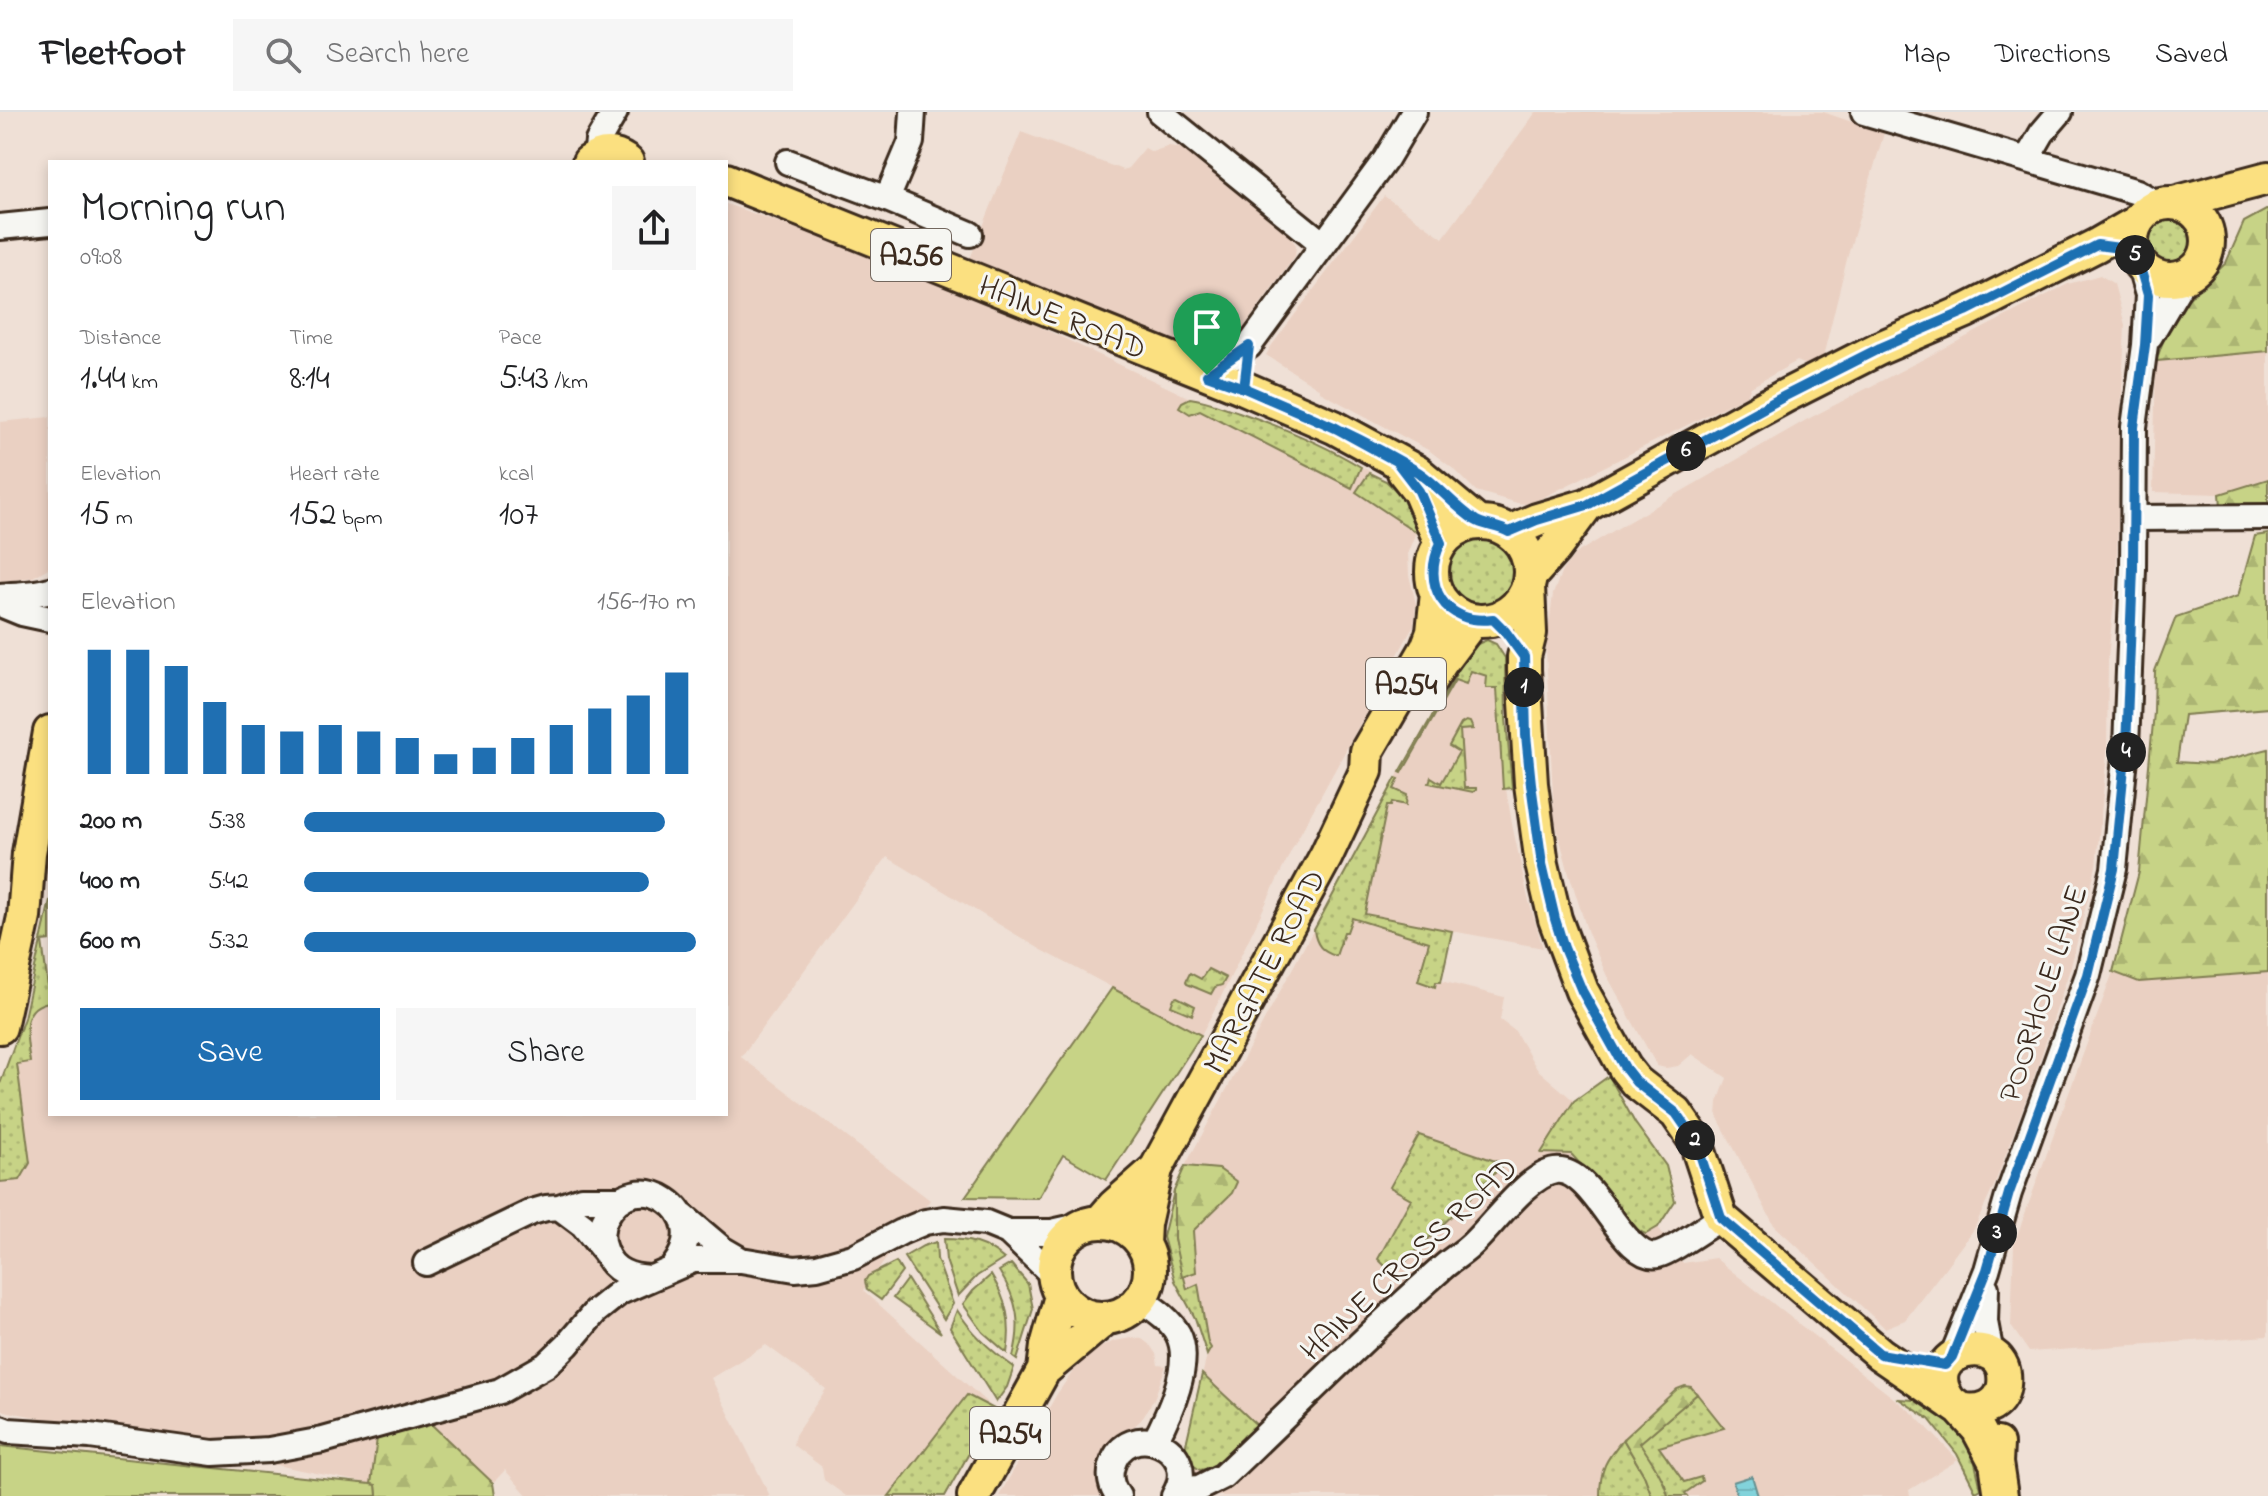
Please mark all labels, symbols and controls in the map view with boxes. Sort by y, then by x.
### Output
search box [233,19,793,91]
text: Fleetfoot [40,27,185,83]
icon: search [261,33,305,77]
text: Search here [325,33,469,77]
text: Map [1903,35,1951,76]
text: Directions [1995,35,2111,76]
text: Saved [2155,35,2228,76]
text: Morning run [80,177,286,241]
button: share [612,186,696,270]
road number: A256 [871,229,951,281]
pin: 5 [2115,235,2155,275]
text: 09:08 [80,239,122,277]
text: 5 [2129,239,2141,271]
street label: HAINE ROAD [971,264,1153,374]
pin [1173,293,1241,375]
icon: arrive [1185,305,1229,349]
text: Distance [80,323,161,355]
text: Time [289,323,333,355]
text: Pace [499,323,542,355]
text: 1.44 [80,355,126,405]
text: 8:14 [289,355,330,405]
text: 5:43 [499,355,549,405]
text: km [126,367,158,399]
text: /km [549,367,588,399]
pin: 6 [1666,431,1706,471]
text: 6 [1681,435,1691,467]
text: Elevation [80,459,161,491]
text: Heart rate [289,459,380,491]
text: kcal [499,459,534,491]
text: 15 [80,491,110,541]
text: 152 [289,491,337,541]
text: 107 [499,491,538,541]
text: m [110,503,133,535]
text: bpm [337,503,383,535]
text: Elevation [80,584,176,622]
text: 156–170 m [597,584,696,622]
road number: A254 [1366,658,1446,710]
pin: 1 [1504,667,1544,707]
text: 1 [1521,671,1528,703]
pin: 4 [2106,732,2146,772]
text: 4 [2121,736,2131,768]
text: 200 m [80,803,142,841]
text: 5:38 [208,803,246,841]
street label: MARGATE ROAD [1193,862,1340,1083]
text: 400 m [80,863,140,901]
text: 5:42 [208,863,249,901]
street label: POORHOLE LANE [1988,879,2103,1109]
text: 600 m [80,923,141,961]
text: 5:32 [208,923,249,961]
button: Save [80,1008,380,1100]
button: Share [396,1008,696,1100]
pin: 2 [1675,1120,1715,1160]
text: 2 [1690,1124,1700,1156]
street label: HAINE CROSS ROAD [1291,1147,1530,1374]
pin: 3 [1977,1213,2017,1253]
text: 3 [1992,1217,2002,1249]
road number: A254 [970,1407,1050,1459]

